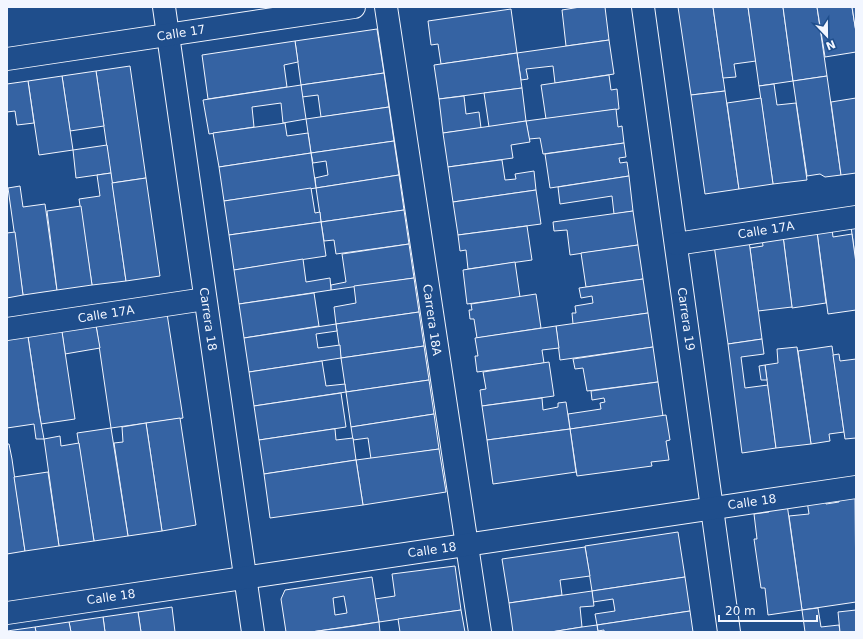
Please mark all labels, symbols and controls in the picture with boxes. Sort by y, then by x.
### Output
north arrow [807,16,847,56]
street label: Calle 17 [156,22,206,44]
text: N [824,37,837,53]
street label: Calle 17A [737,218,796,241]
street label: Carrera 18A [420,283,444,357]
street label: Carrera 18 [197,286,219,352]
street label: Carrera 19 [675,286,697,352]
street label: Calle 17A [77,302,136,325]
street label: Calle 18 [727,492,777,512]
street label: Calle 18 [407,540,457,560]
street label: Calle 18 [86,587,136,607]
scale bar [719,597,817,623]
text: 20 m [725,604,756,618]

